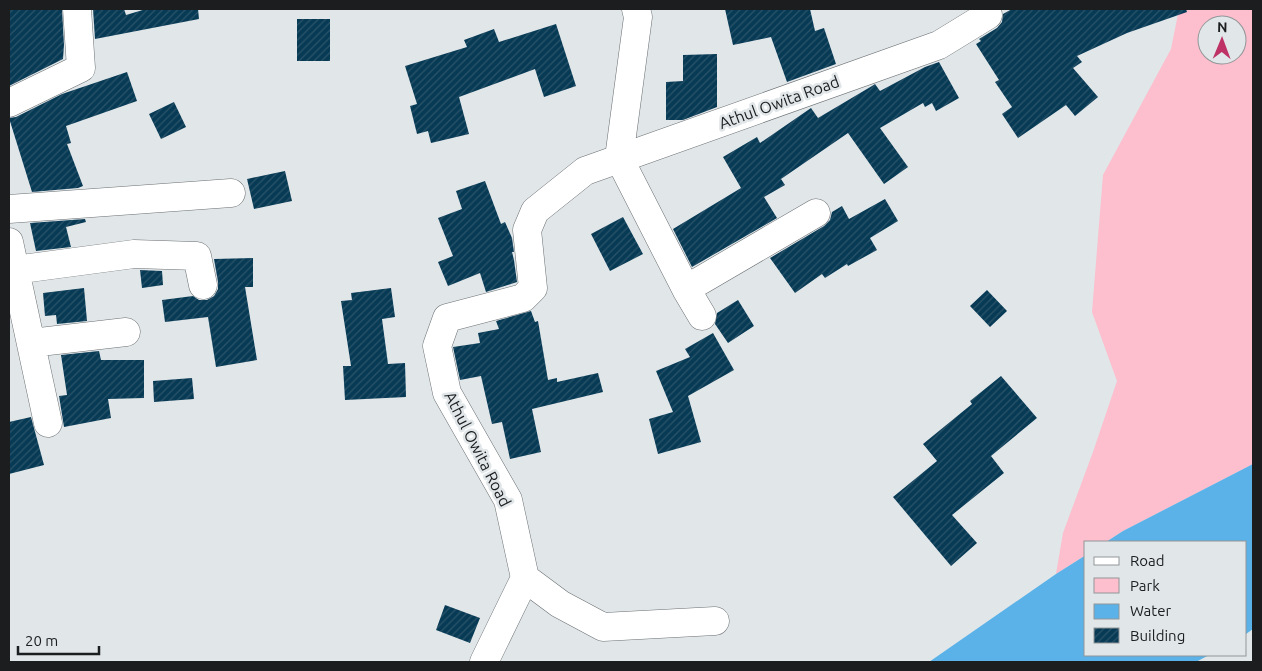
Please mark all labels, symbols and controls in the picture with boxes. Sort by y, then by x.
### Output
north arrow [1197,15,1247,65]
text: N [1217,19,1228,35]
street label: Athul Owita Road [716,72,842,132]
street label: Athul Owita Road [441,389,515,509]
legend [1084,541,1247,656]
text: Road [1130,552,1165,569]
text: Park [1130,577,1160,594]
text: Water [1130,602,1171,619]
scale bar [18,624,99,656]
text: Building [1130,627,1185,644]
text: 20 m [25,632,58,649]

